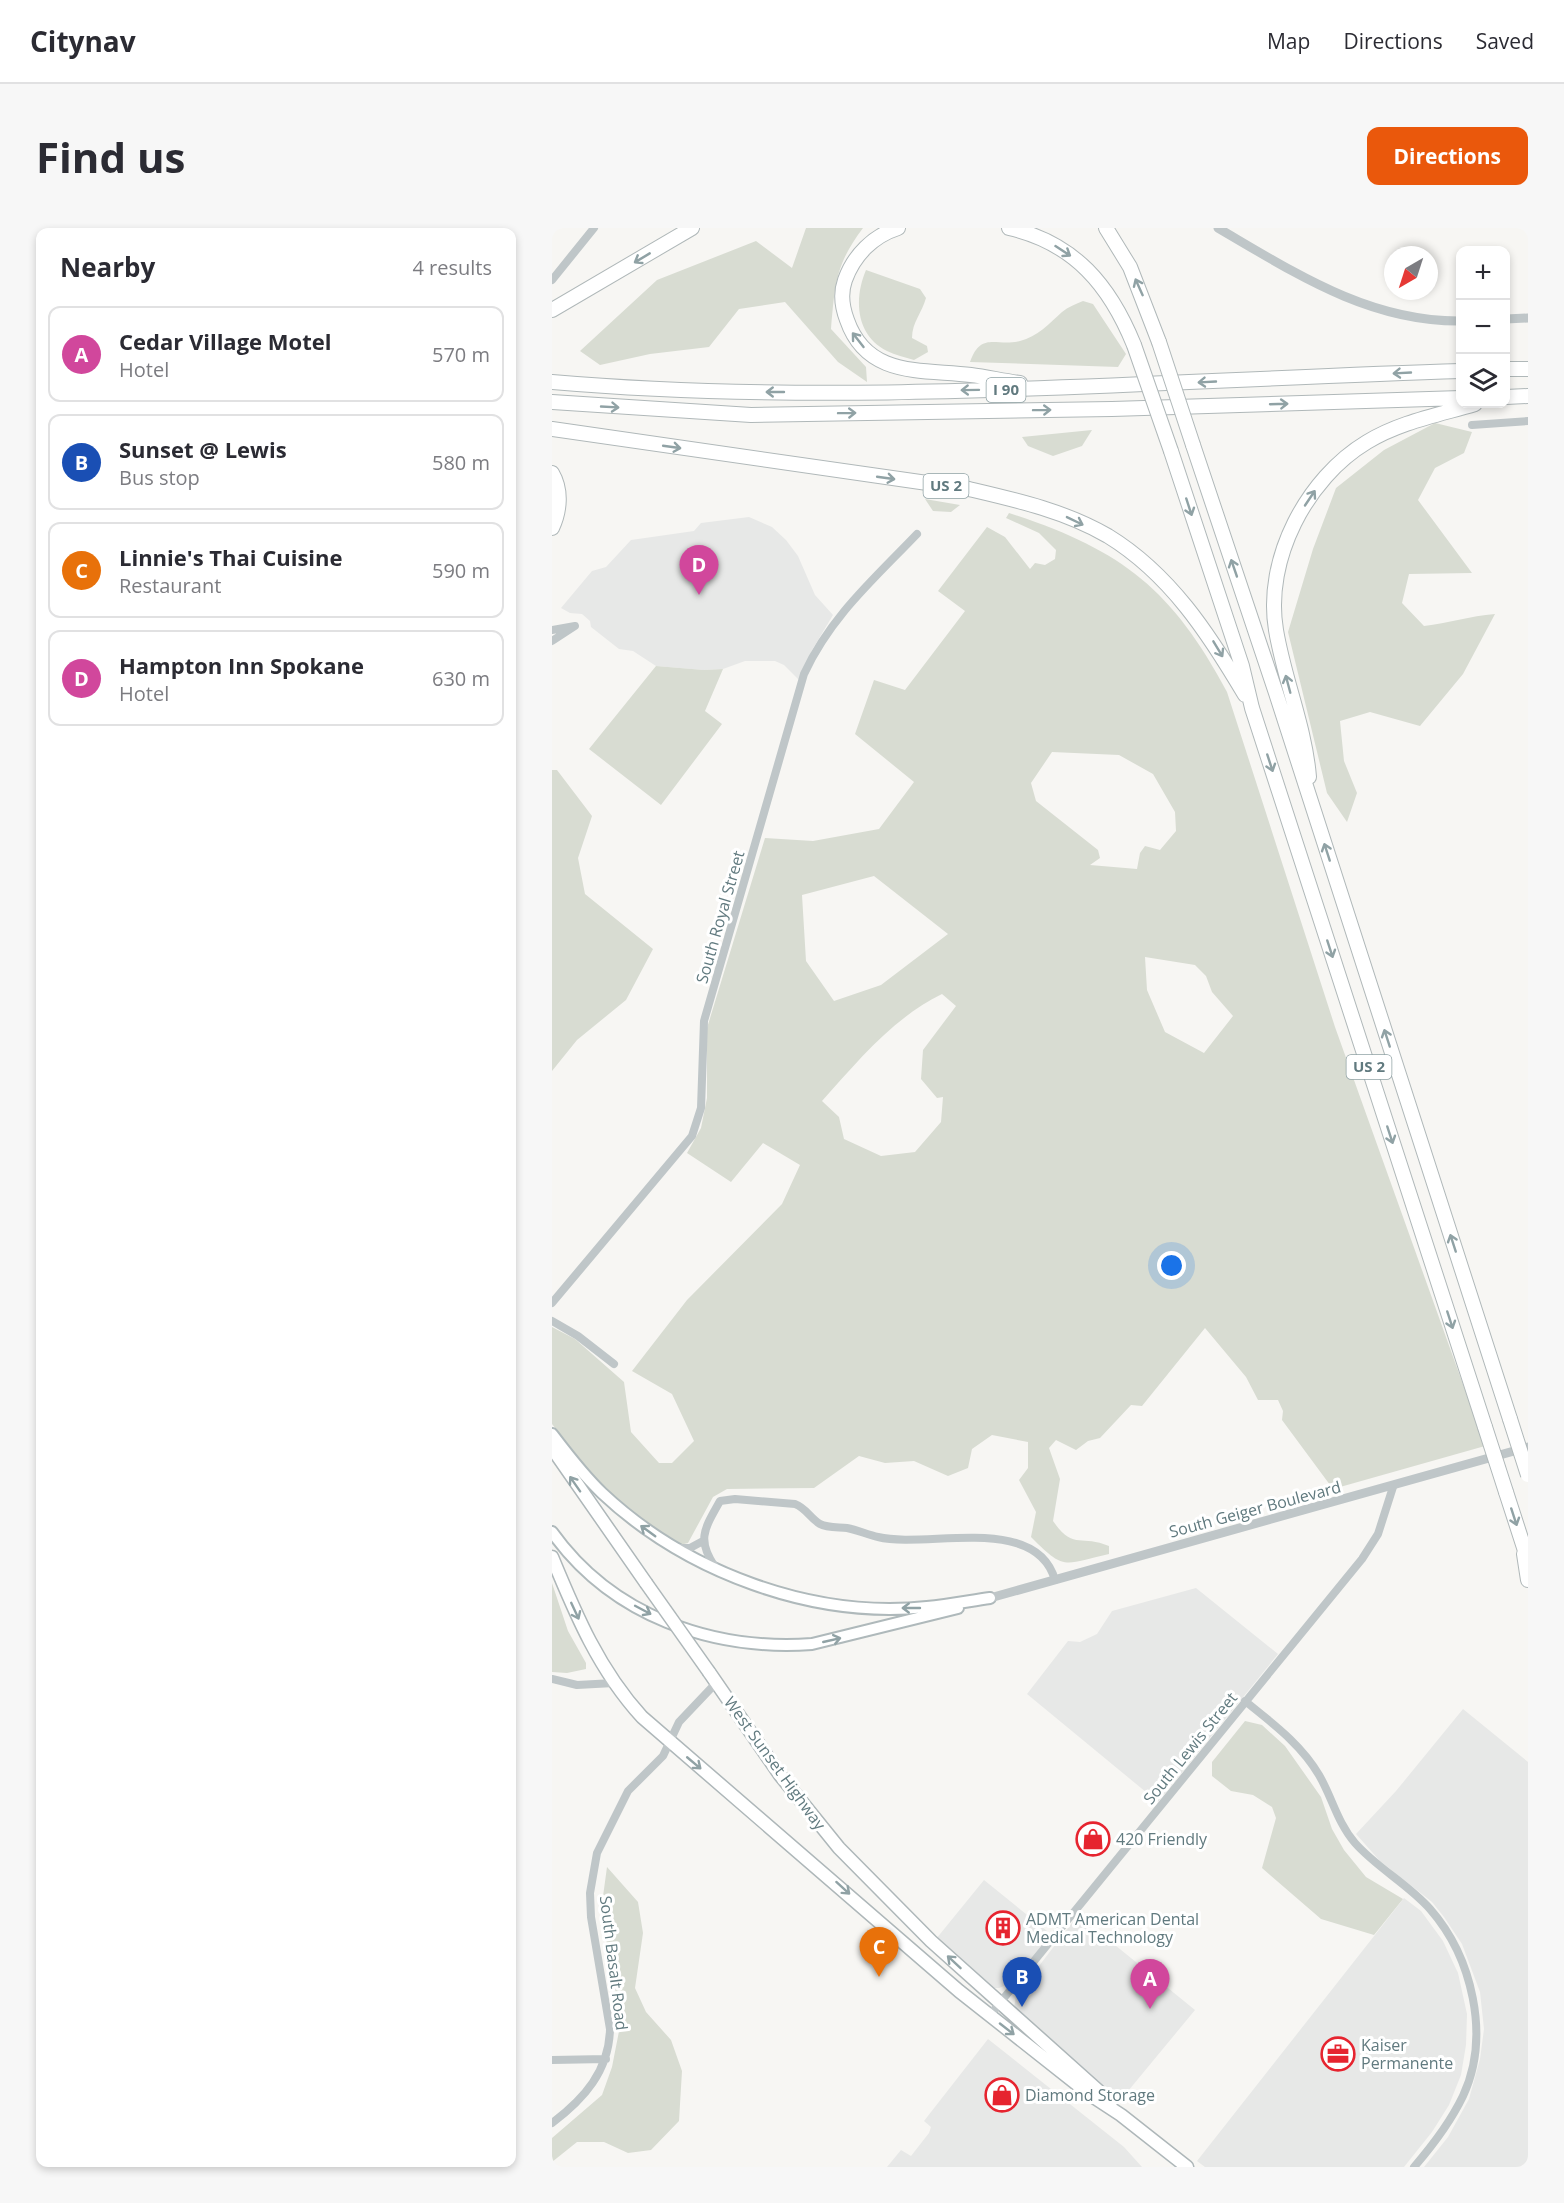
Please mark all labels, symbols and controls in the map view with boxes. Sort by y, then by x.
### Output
text: Citynav [30,22,136,60]
text: Map [1267,27,1310,55]
text: Directions [1343,27,1443,55]
text: Saved [1476,27,1534,55]
button: Directions [1367,127,1528,185]
text: Find us [36,128,185,185]
one-way arrow [1054,245,1070,257]
north arrow [1384,246,1438,300]
map controls [1456,246,1510,408]
button: + [1456,246,1510,300]
text: Nearby [60,249,155,285]
one-way arrow [634,253,651,265]
text: 4 results [412,254,492,281]
one-way arrow [1133,279,1144,297]
button: − [1456,300,1510,354]
text: Cedar Village Motel [119,326,331,356]
one-way arrow [851,333,864,349]
text: A [75,341,88,368]
text: 570 m [432,341,490,368]
button: layers [1456,354,1510,408]
text: Hotel [119,356,169,383]
one-way arrow [1393,367,1413,378]
one-way arrow [1198,376,1218,387]
road number: I 90 [986,378,1026,402]
one-way arrow [961,384,981,396]
one-way arrow [766,386,786,397]
one-way arrow [1268,398,1288,410]
one-way arrow [600,402,620,413]
one-way arrow [1032,404,1052,416]
one-way arrow [837,408,857,419]
text: Sunset @ Lewis [119,434,287,464]
one-way arrow [662,441,682,452]
text: B [75,449,88,476]
text: 580 m [432,449,490,476]
text: Bus stop [119,464,200,491]
one-way arrow [876,472,895,483]
road number: US 2 [924,474,968,498]
one-way arrow [1304,491,1316,507]
one-way arrow [1184,497,1195,516]
one-way arrow [1066,515,1084,527]
text: Linnie's Thai Cuisine [119,542,343,572]
pin: D [680,546,718,595]
text: C [75,557,88,584]
text: 590 m [432,557,490,584]
one-way arrow [1228,559,1239,578]
text: Restaurant [119,572,221,599]
one-way arrow [1212,640,1224,657]
text: Hampton Inn Spokane [119,650,364,680]
text: D [74,665,89,692]
text: 630 m [432,665,490,692]
one-way arrow [1282,675,1293,694]
text: Hotel [119,680,169,707]
one-way arrow [1266,753,1277,772]
one-way arrow [1321,843,1332,862]
street label: South Royal Street [691,848,750,986]
one-way arrow [1326,939,1337,958]
one-way arrow [1381,1029,1392,1048]
road number: US 2 [1346,1055,1392,1079]
one-way arrow [1386,1125,1397,1144]
one-way arrow [1447,1234,1458,1253]
your location [1157,1251,1186,1280]
one-way arrow [1445,1310,1456,1329]
street label: South Geiger Boulevard [1167,1475,1343,1543]
one-way arrow [569,1476,582,1492]
one-way arrow [1509,1507,1520,1526]
one-way arrow [641,1524,657,1537]
one-way arrow [569,1602,581,1620]
one-way arrow [902,1602,922,1614]
one-way arrow [634,1605,652,1616]
one-way arrow [821,1634,841,1645]
street label: South Lewis Street [1138,1687,1242,1809]
street label: West Sunset Highway [719,1692,831,1835]
one-way arrow [686,1756,702,1769]
shop icon: 420 Friendly [1075,1821,1111,1857]
place label: 420 Friendly [1116,1828,1208,1850]
one-way arrow [835,1881,850,1895]
street label: South Basalt Road [595,1894,633,2032]
place label: ADMT American Dental Medical Technology [1026,1908,1199,1948]
building icon: ADMT American Dental Medical Technology [985,1910,1021,1946]
pin: C [860,1928,898,1977]
one-way arrow [947,1955,962,1969]
pin: B [1002,1958,1042,2007]
pin: A [1130,1960,1170,2009]
one-way arrow [999,2022,1015,2035]
place label: Kaiser Permanente [1361,2034,1453,2074]
office icon: Kaiser Permanente [1320,2036,1356,2072]
shop icon: Diamond Storage [984,2077,1020,2113]
place label: Diamond Storage [1025,2084,1155,2106]

